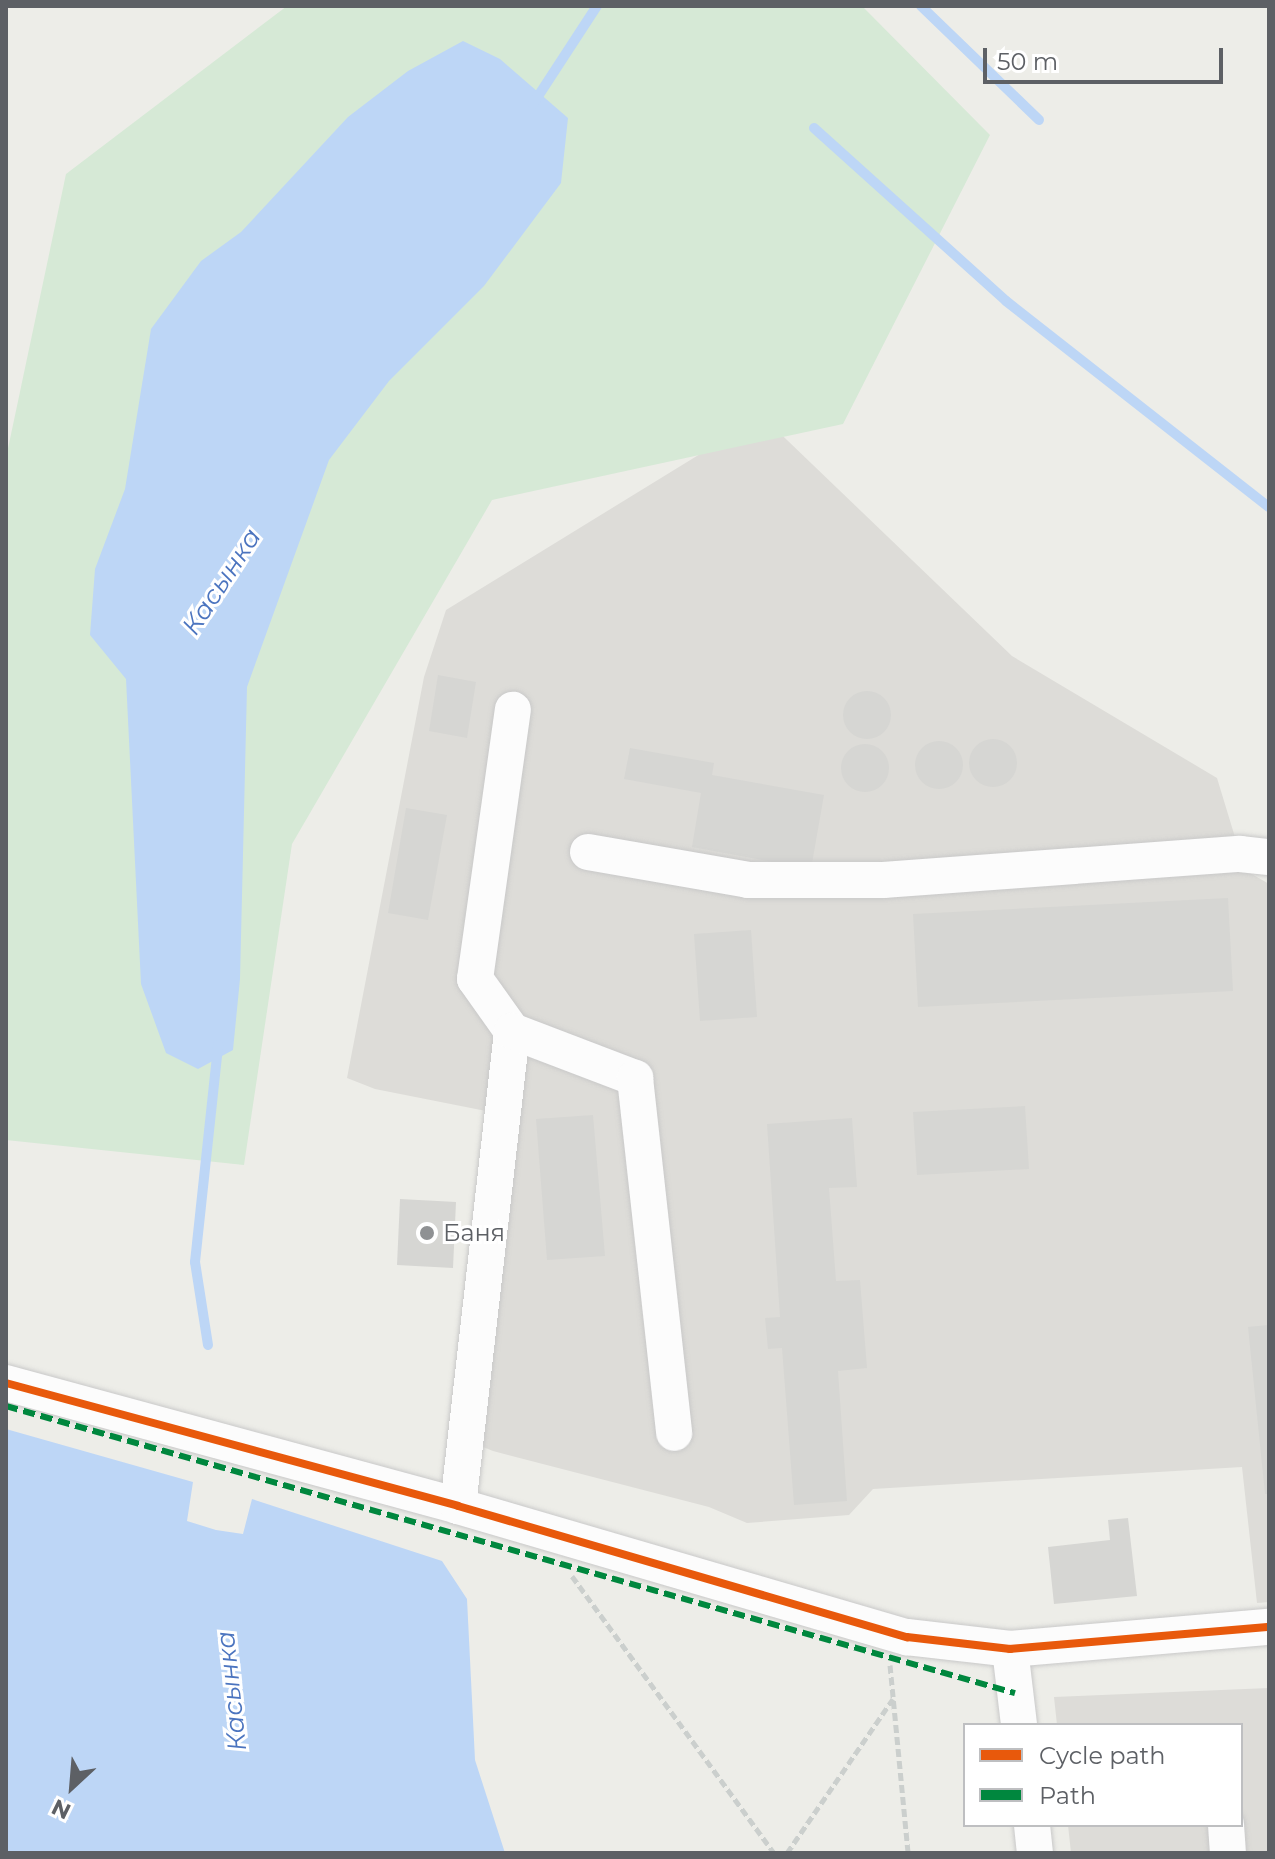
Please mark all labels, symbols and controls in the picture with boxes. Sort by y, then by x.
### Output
scale bar [987,32,1227,82]
text: 50 m [997,47,1058,76]
water label: Касынка [176,523,268,641]
place label: Баня [443,1219,505,1247]
marker: Баня [418,1224,436,1242]
water label: Касынка [210,1629,254,1753]
legend [963,1723,1243,1827]
text: Cycle path [1039,1741,1166,1770]
north arrow [32,1747,112,1827]
text: Path [1039,1781,1096,1810]
text: N [47,1793,75,1825]

